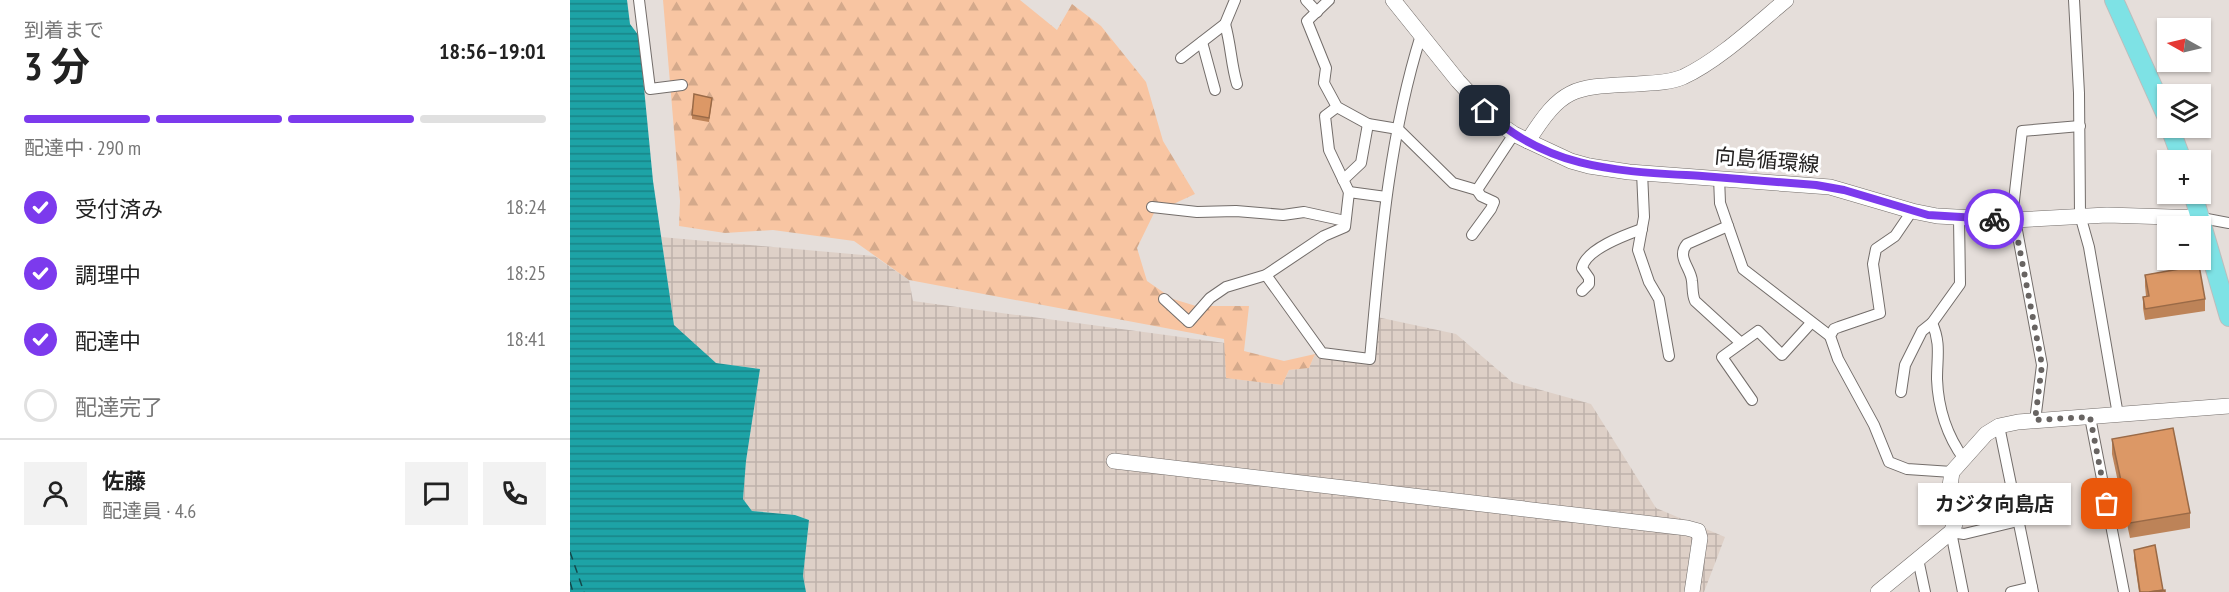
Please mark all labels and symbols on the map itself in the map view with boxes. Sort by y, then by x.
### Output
north arrow [2157,18,2211,72]
pin [1459,85,1510,136]
street label: 向島循環線 [1714,142,1820,178]
courier [1964,189,2024,249]
pin [2081,478,2132,529]
callout: カジタ向島店 [1918,483,2071,525]

